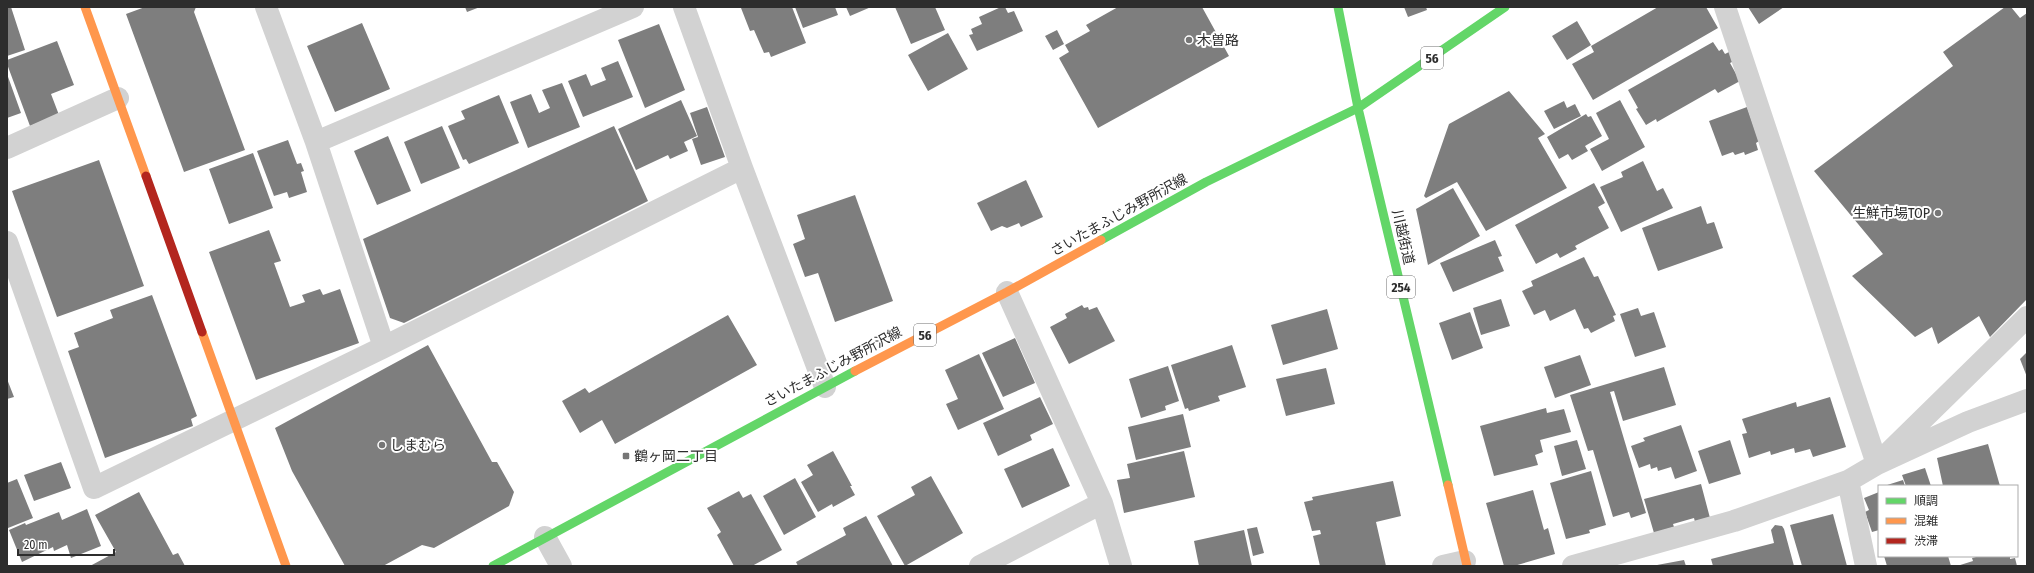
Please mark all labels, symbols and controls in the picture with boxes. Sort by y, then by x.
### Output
place label: 木曽路 [1197,32,1239,49]
marker: 木曽路 [1184,35,1194,45]
road number: 56 [1421,47,1443,69]
street label: さいたまふじみ野所沢線 [1048,170,1190,260]
place label: 生鮮市場TOP [1852,205,1930,222]
street label: 川越街道 [1388,208,1418,266]
marker: 生鮮市場TOP [1933,208,1943,218]
road number: 254 [1387,276,1415,298]
street label: さいたまふじみ野所沢線 [761,323,905,411]
road number: 56 [914,324,936,346]
place label: しまむら [390,437,446,454]
marker: しまむら [377,440,387,450]
place label: 鶴ヶ岡二丁目 [634,448,718,465]
marker: 鶴ヶ岡二丁目 [621,451,631,461]
legend [1878,485,2018,557]
text: 順調 [1914,494,1938,508]
text: 混雑 [1914,514,1938,528]
scale bar [18,531,114,557]
text: 渋滞 [1914,534,1938,548]
text: 20 m [24,538,48,552]

